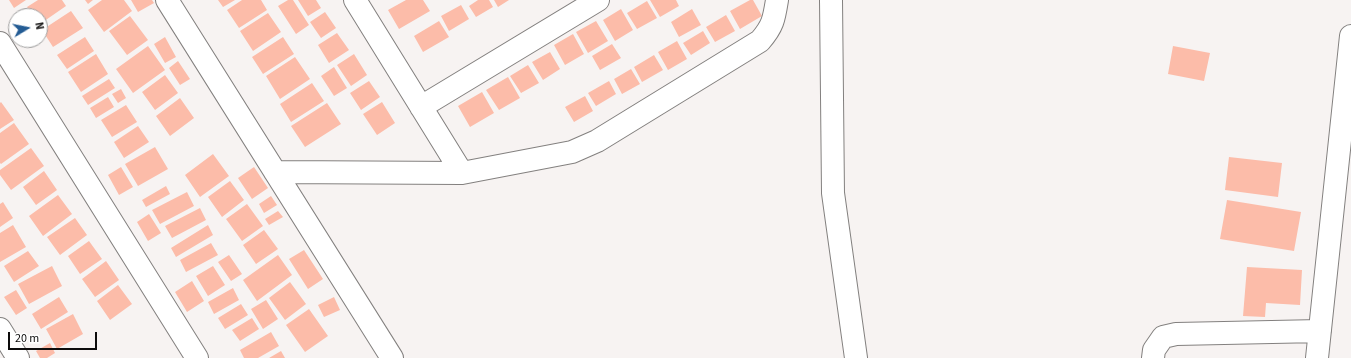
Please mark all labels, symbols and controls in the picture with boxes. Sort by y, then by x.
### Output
north arrow [8,8,48,48]
text: N [31,21,47,31]
scale bar [10,324,99,350]
text: 20 m [15,330,39,347]

